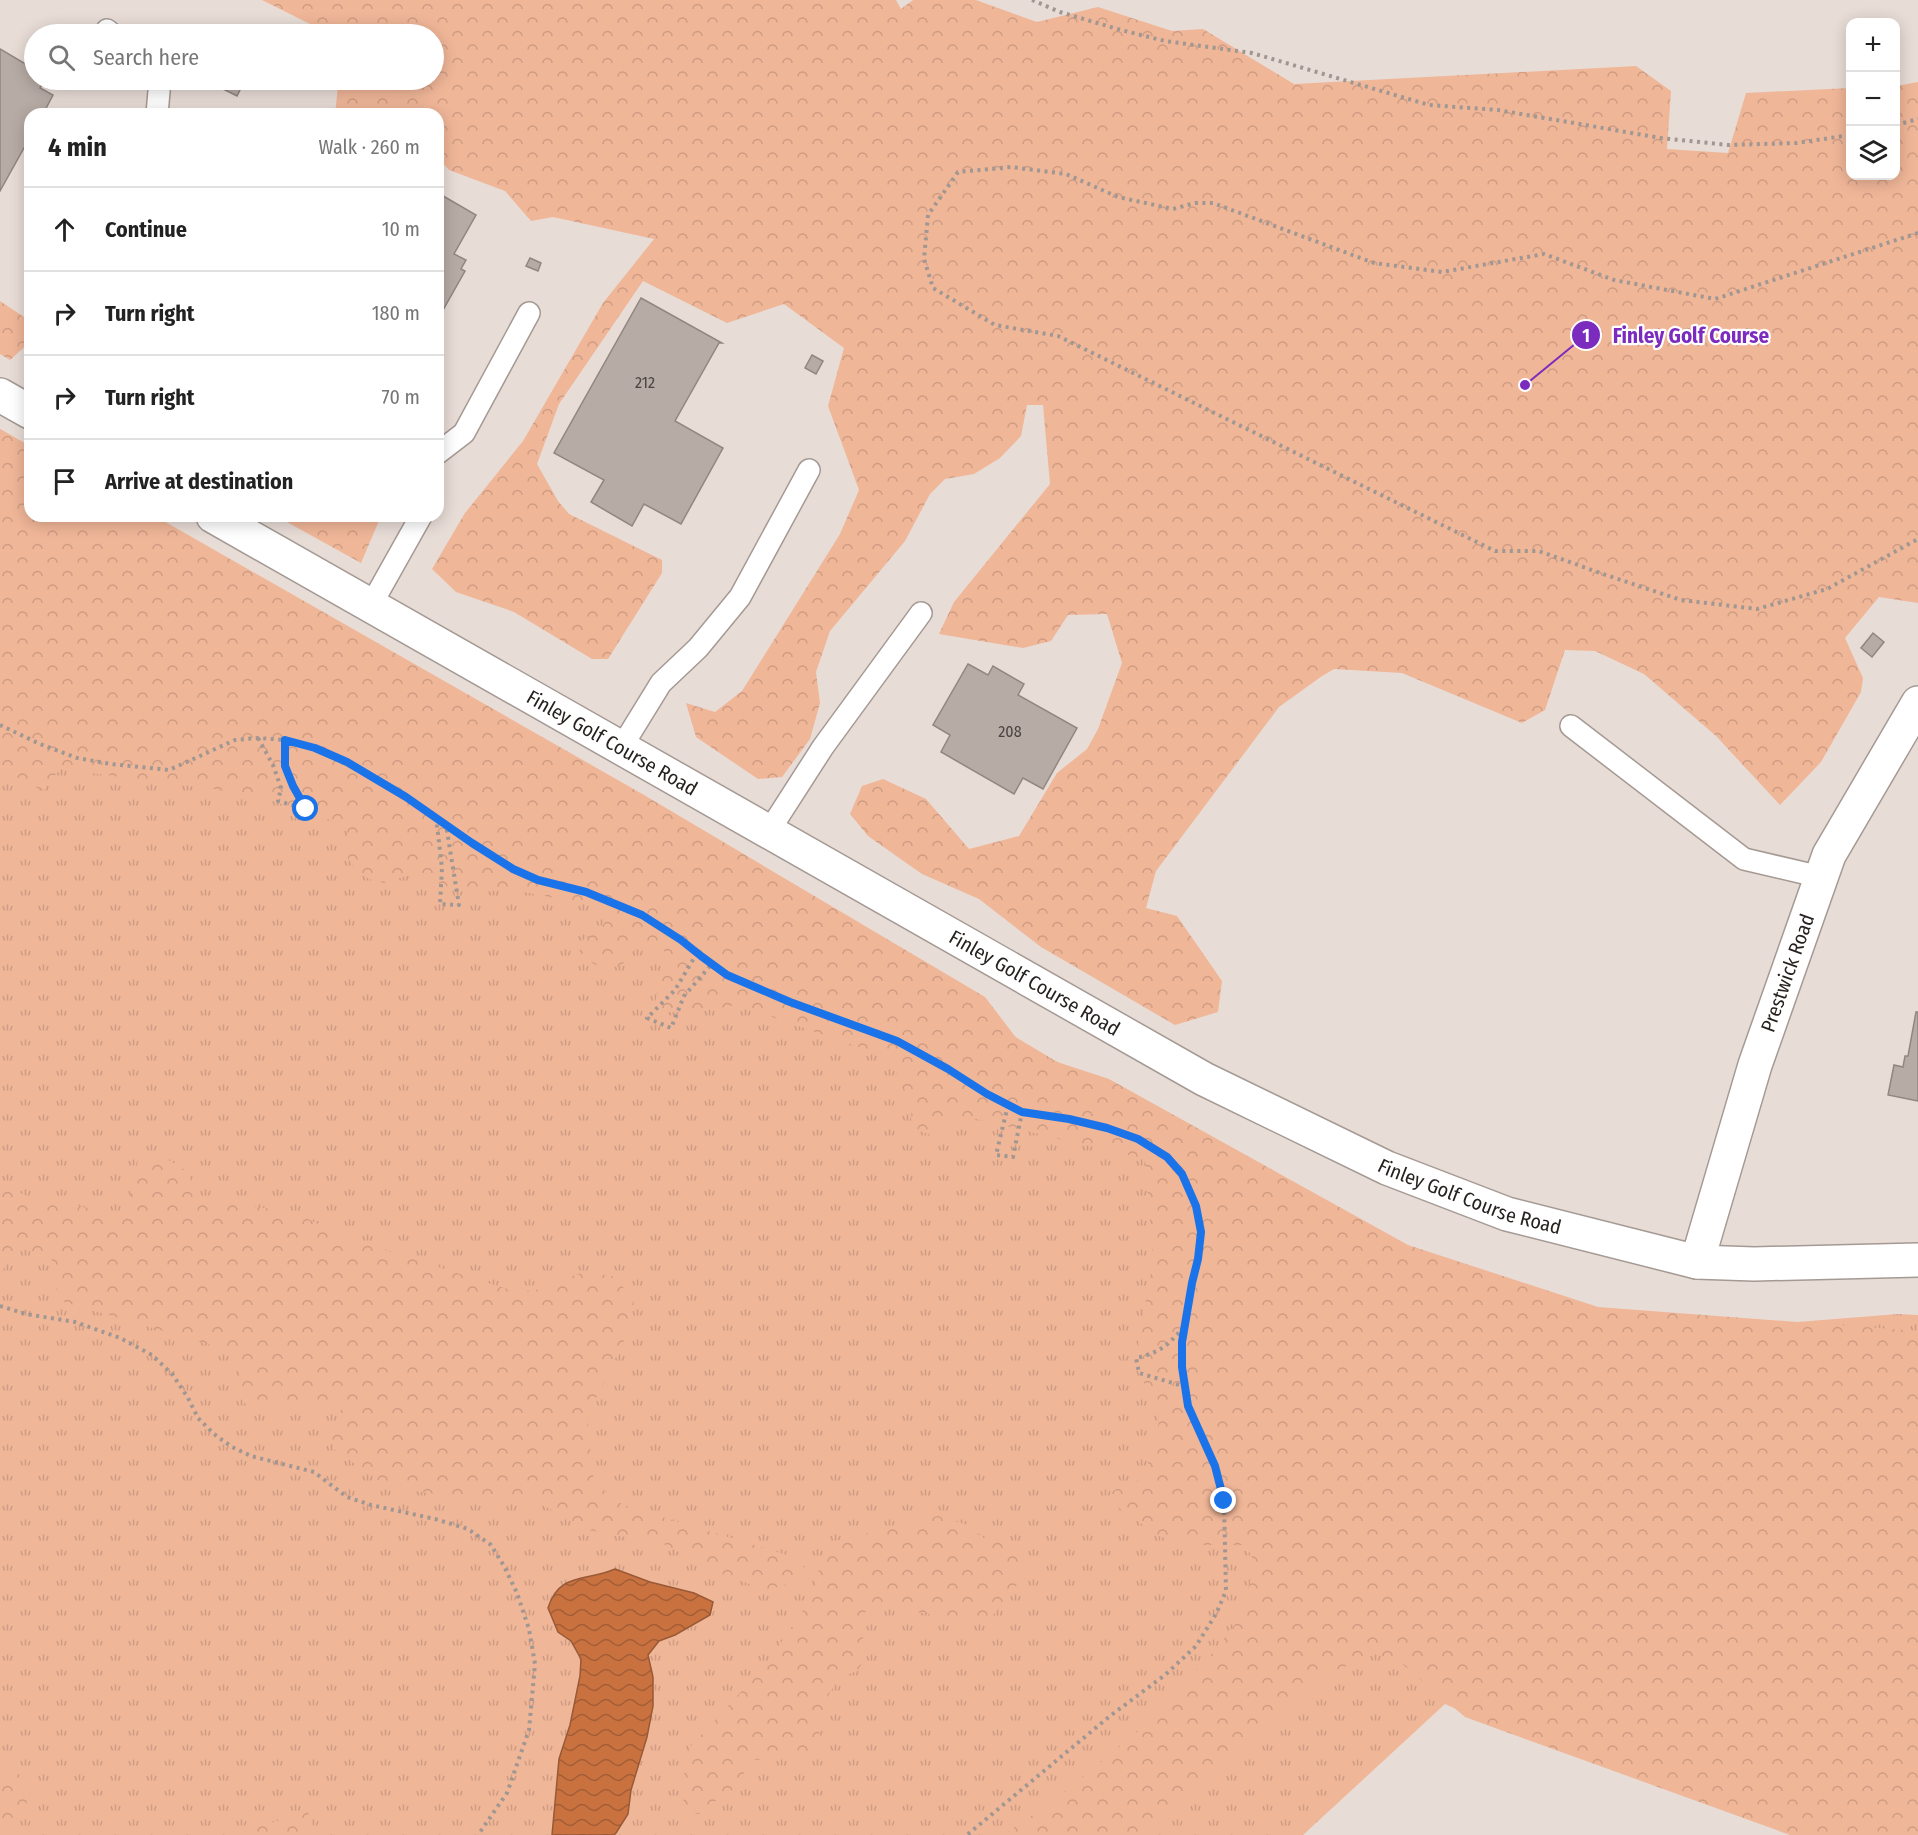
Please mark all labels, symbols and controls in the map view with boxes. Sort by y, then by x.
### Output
map controls [1846,18,1900,180]
button: + [1846,18,1900,72]
search box [24,24,444,90]
icon: search [45,41,78,74]
text: Search here [93,44,199,71]
button: − [1846,72,1900,126]
button: layers [1846,126,1900,180]
text: 4 min [48,132,107,163]
text: Walk · 260 m [319,135,420,159]
icon: ahead [48,213,81,246]
text: Continue [105,216,187,243]
text: 10 m [382,217,420,241]
icon: right [48,297,81,330]
text: Turn right [105,300,194,327]
text: 180 m [372,301,420,325]
callout: Finley Golf Course [1571,316,1781,355]
text: Finley Golf Course [1613,323,1770,349]
text: 1 [1582,325,1590,347]
house number: 212 [635,373,655,392]
icon: right [48,381,81,414]
text: Turn right [105,384,194,411]
text: 70 m [382,385,420,409]
icon: arrive [48,465,81,498]
text: Arrive at destination [105,468,293,495]
street label: Finley Golf Course Road [522,685,702,801]
house number: 208 [998,722,1022,741]
route start [292,795,318,821]
street label: Prestwick Road [1756,911,1819,1035]
street label: Finley Golf Course Road [945,925,1124,1041]
street label: Finley Golf Course Road [1374,1153,1564,1239]
route end [1210,1487,1236,1513]

